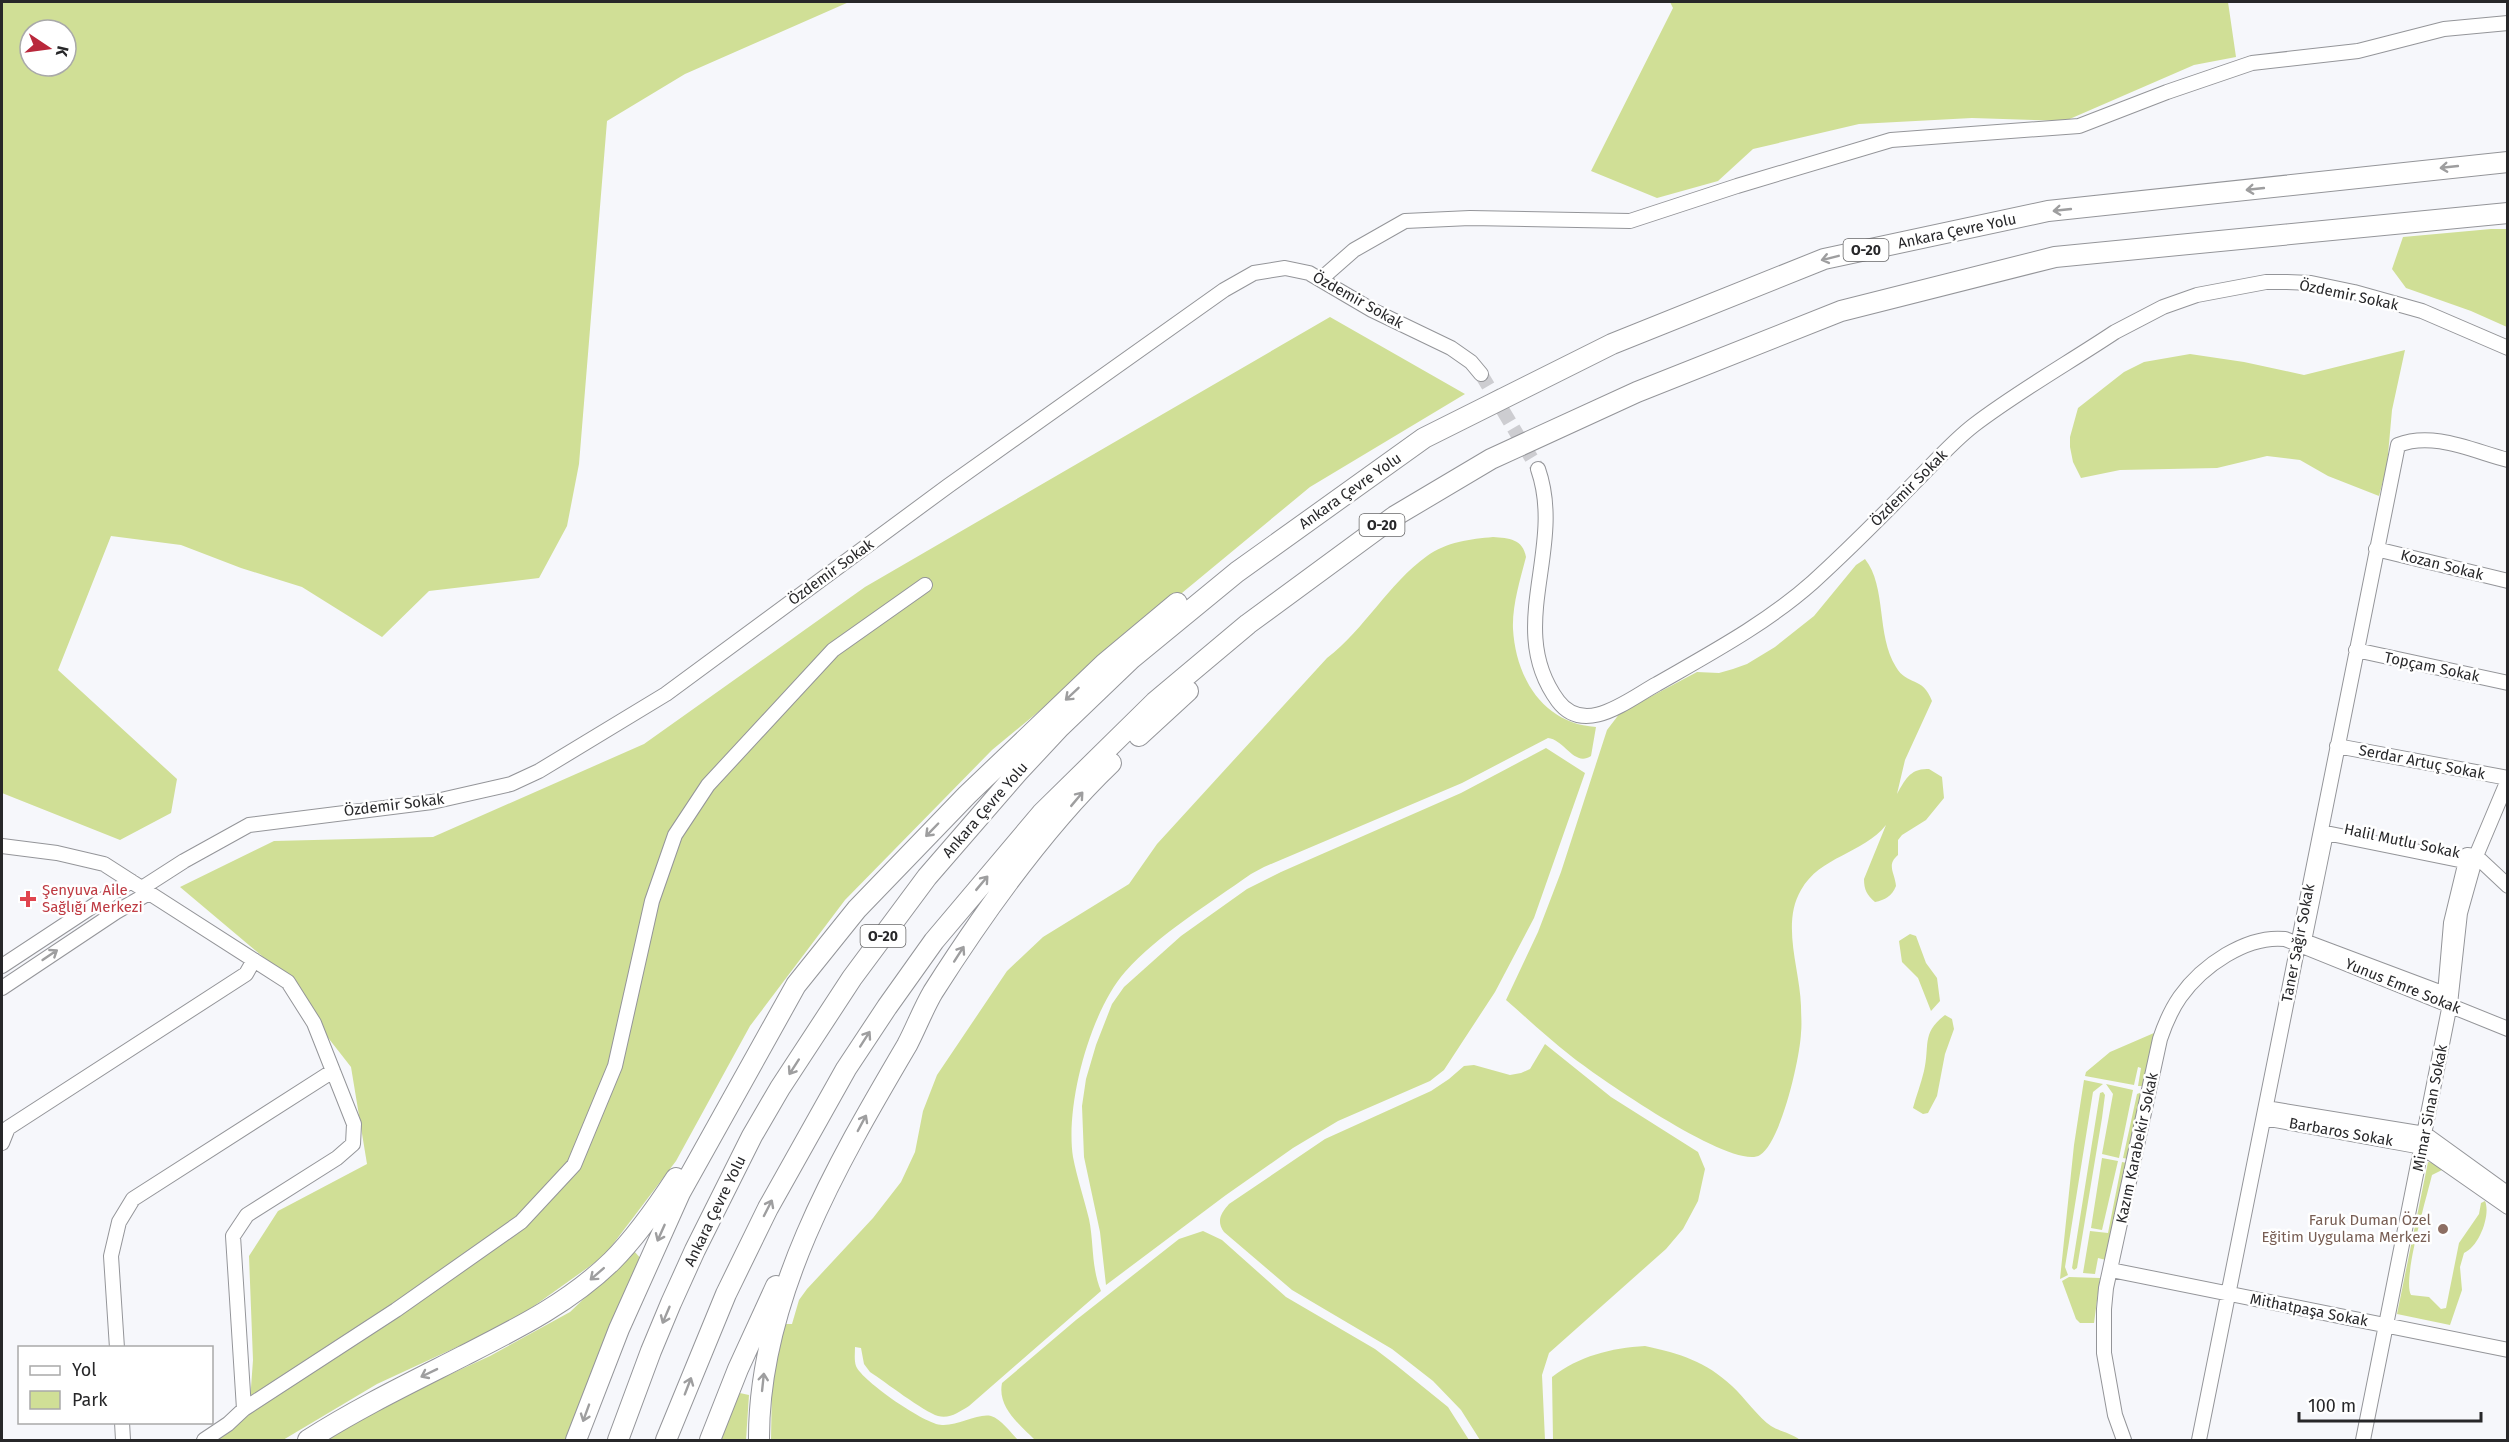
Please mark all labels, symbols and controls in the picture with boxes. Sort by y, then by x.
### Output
north arrow [18,18,78,78]
text: K [52,44,73,59]
one-way arrow [2440,162,2460,173]
one-way arrow [2246,183,2266,194]
one-way arrow [2052,204,2072,215]
street label: Ankara Çevre Yolu [1896,210,2018,252]
road number: O-20 [1844,239,1888,261]
one-way arrow [1821,253,1840,265]
street label: Özdemir Sokak [1310,268,1407,332]
street label: Özdemir Sokak [2298,276,2401,314]
street label: Özdemir Sokak [1867,446,1951,530]
street label: Ankara Çevre Yolu [1295,449,1405,533]
road number: O-20 [1360,514,1404,536]
street label: Özdemir Sokak [785,535,877,609]
street label: Kozan Sokak [2399,546,2486,584]
street label: Topçam Sokak [2383,648,2482,686]
one-way arrow [1064,687,1079,701]
street label: Serdar Artuç Sokak [2357,741,2487,783]
street label: Ankara Çevre Yolu [939,759,1031,861]
street label: Özdemir Sokak [343,790,445,820]
one-way arrow [1070,792,1084,807]
street label: Halil Mutlu Sokak [2342,820,2462,862]
one-way arrow [925,823,940,838]
one-way arrow [975,875,988,891]
place label: Şenyuva Aile Sağlığı Merkezi [42,881,143,916]
street label: Taner Sağır Sokak [2278,882,2318,1004]
marker: Şenyuva Aile Sağlığı Merkezi [19,890,37,908]
road number: O-20 [860,925,906,947]
one-way arrow [953,946,965,963]
one-way arrow [41,949,58,961]
street label: Yunus Emre Sokak [2343,955,2464,1018]
one-way arrow [859,1031,871,1048]
street label: Mimar Sinan Sokak [2409,1043,2451,1173]
one-way arrow [788,1058,800,1075]
street label: Kazım Karabekir Sokak [2112,1071,2162,1225]
street label: Barbaros Sokak [2288,1114,2395,1150]
one-way arrow [856,1115,868,1132]
street label: Ankara Çevre Yolu [680,1153,750,1269]
one-way arrow [763,1200,774,1218]
place label: Faruk Duman Özel Eğitim Uygulama Merkezi [2262,1211,2432,1246]
marker: Faruk Duman Özel Eğitim Uygulama Merkezi [2436,1222,2450,1236]
one-way arrow [655,1224,666,1242]
one-way arrow [589,1267,604,1281]
street label: Mithatpaşa Sokak [2249,1290,2370,1330]
one-way arrow [660,1305,671,1323]
legend [18,1346,213,1424]
text: Yol [72,1359,97,1381]
one-way arrow [421,1368,439,1379]
one-way arrow [758,1373,769,1393]
one-way arrow [683,1377,694,1396]
scale bar [2299,1385,2480,1423]
text: Park [72,1389,108,1411]
text: 100 m [2308,1395,2356,1417]
one-way arrow [580,1403,591,1422]

